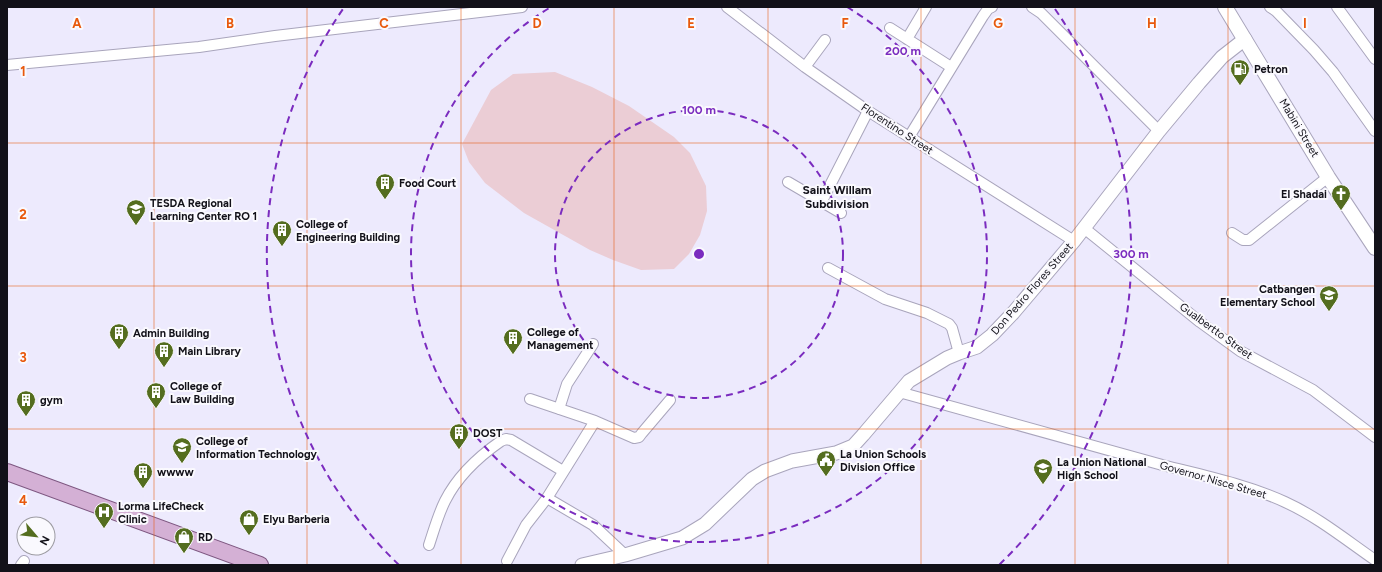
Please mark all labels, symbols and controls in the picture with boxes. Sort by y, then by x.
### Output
text: A [72,16,82,31]
text: B [226,16,234,31]
text: C [379,16,389,31]
text: D [532,16,542,31]
text: E [687,16,695,31]
text: F [841,16,849,31]
text: G [993,16,1003,31]
text: H [1147,16,1157,31]
text: I [1303,16,1307,31]
text: 200 m [885,44,921,58]
fuel station icon: Petron [1229,58,1251,86]
place label: Petron [1254,63,1288,76]
text: 1 [20,64,26,79]
street label: Mabini Street [1276,96,1322,160]
street label: Florentino Street [858,101,936,157]
text: 100 m [682,103,716,117]
building icon: Food Court [374,172,396,200]
place label: Food Court [399,177,457,190]
district label: Saint Willam Subdivision [802,183,872,211]
church icon: El Shadai [1330,183,1352,211]
place label: El Shadai [1281,188,1327,201]
place label: TESDA Regional Learning Center RO 1 [150,197,257,223]
school or university icon: TESDA Regional Learning Center RO 1 [125,198,147,226]
text: 2 [19,207,27,222]
place label: College of Engineering Building [296,218,400,244]
building icon: College of Engineering Building [271,219,293,247]
street label: Don Pedro Flores Street [989,240,1075,338]
centre of rings [692,247,706,261]
text: 300 m [1113,247,1149,261]
place label: Catbangen Elementary School [1220,283,1315,309]
school or university icon: Catbangen Elementary School [1318,284,1340,312]
street label: Gualbertto Street [1177,300,1255,362]
building icon: Admin Building [108,322,130,350]
place label: College of Management [527,326,594,352]
place label: Admin Building [133,327,209,340]
building icon: College of Management [502,327,524,355]
building icon: Main Library [153,340,175,368]
place label: Main Library [178,345,242,358]
text: 3 [19,350,27,365]
place label: College of Law Building [170,380,234,406]
building icon: College of Law Building [145,381,167,409]
building icon: gym [15,389,37,417]
place label: gym [40,394,63,407]
building icon: DOST [448,422,470,450]
place label: DOST [473,427,503,440]
place label: College of Information Technology [196,435,318,461]
school or university icon: College of Information Technology [171,436,193,464]
place label: La Union Schools Division Office [840,448,926,474]
public building icon: La Union Schools Division Office [815,449,837,477]
place label: La Union National High School [1057,456,1147,482]
school or university icon: La Union National High School [1032,457,1054,485]
street label: Governor Nisce Street [1158,459,1268,501]
building icon: wwww [132,461,154,489]
place label: wwww [157,466,195,479]
text: 4 [19,493,27,508]
place label: Lorma LifeCheck Clinic [118,500,204,526]
hospital icon: Lorma LifeCheck Clinic [93,501,115,529]
shop icon: Elyu Barberia [238,508,260,536]
place label: Elyu Barberia [263,513,330,526]
north arrow [16,516,56,556]
shop icon: RD [173,526,195,554]
place label: RD [198,531,213,544]
text: N [37,534,52,547]

